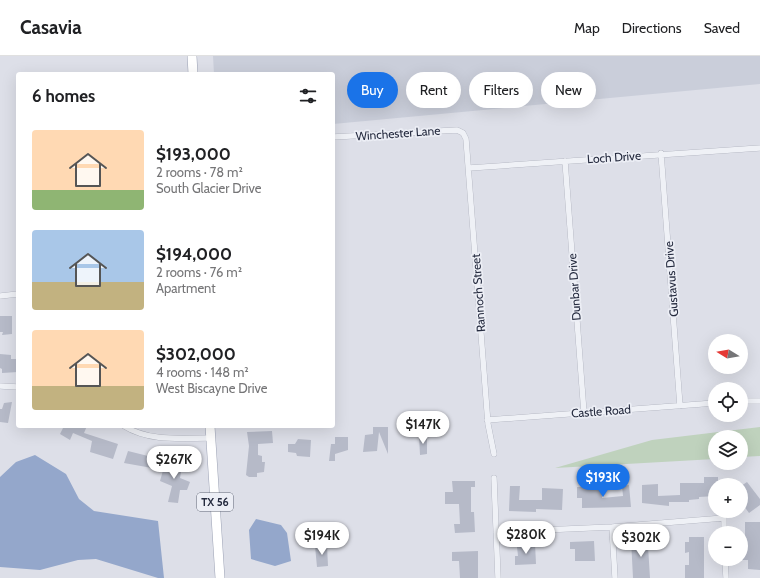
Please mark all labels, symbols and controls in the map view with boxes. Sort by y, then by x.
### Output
text: Casavia [20,16,82,39]
text: Map [574,19,600,37]
text: Directions [622,19,682,37]
text: Saved [704,19,740,37]
chip: Buy [347,72,398,108]
chip: Rent [406,72,461,108]
chip: Filters [469,72,533,108]
chip: New [541,72,596,108]
icon: filters [297,85,319,107]
text: 6 homes [32,86,95,106]
street label: Winchester Lane [355,123,441,143]
text: $193,000 [156,144,231,164]
icon: home [64,146,112,194]
street label: Loch Drive [587,148,641,166]
text: 2 rooms · 78 m² [156,164,243,180]
text: South Glacier Drive [156,180,261,196]
street label: Gustavus Drive [661,241,681,317]
text: $194,000 [156,244,232,264]
icon: home [64,246,112,294]
street label: Rannoch Street [468,253,488,333]
street label: Dunbar Drive [564,253,584,321]
text: 2 rooms · 76 m² [156,264,242,280]
text: Apartment [156,280,216,296]
north arrow [708,334,748,374]
map controls [708,334,748,566]
text: $302,000 [156,344,236,364]
icon: home [64,346,112,394]
text: 4 rooms · 148 m² [156,364,249,380]
text: West Biscayne Drive [156,380,267,396]
button: locate [708,382,748,422]
street label: Castle Road [571,401,631,421]
pin: $147K [395,411,451,445]
text: $147K [405,416,441,432]
button: layers [708,430,748,470]
pin: $267K [146,446,202,480]
text: $267K [156,451,192,467]
pin: $193K [575,464,631,498]
text: $193K [586,469,620,485]
button: + [708,478,748,518]
road number: TX 56 [197,493,233,511]
pin: $280K [498,521,554,555]
pin: $194K [294,522,350,556]
pin: $302K [613,524,669,558]
text: $280K [506,526,546,542]
button: − [708,526,748,566]
text: $194K [304,527,340,543]
text: $302K [622,529,660,545]

